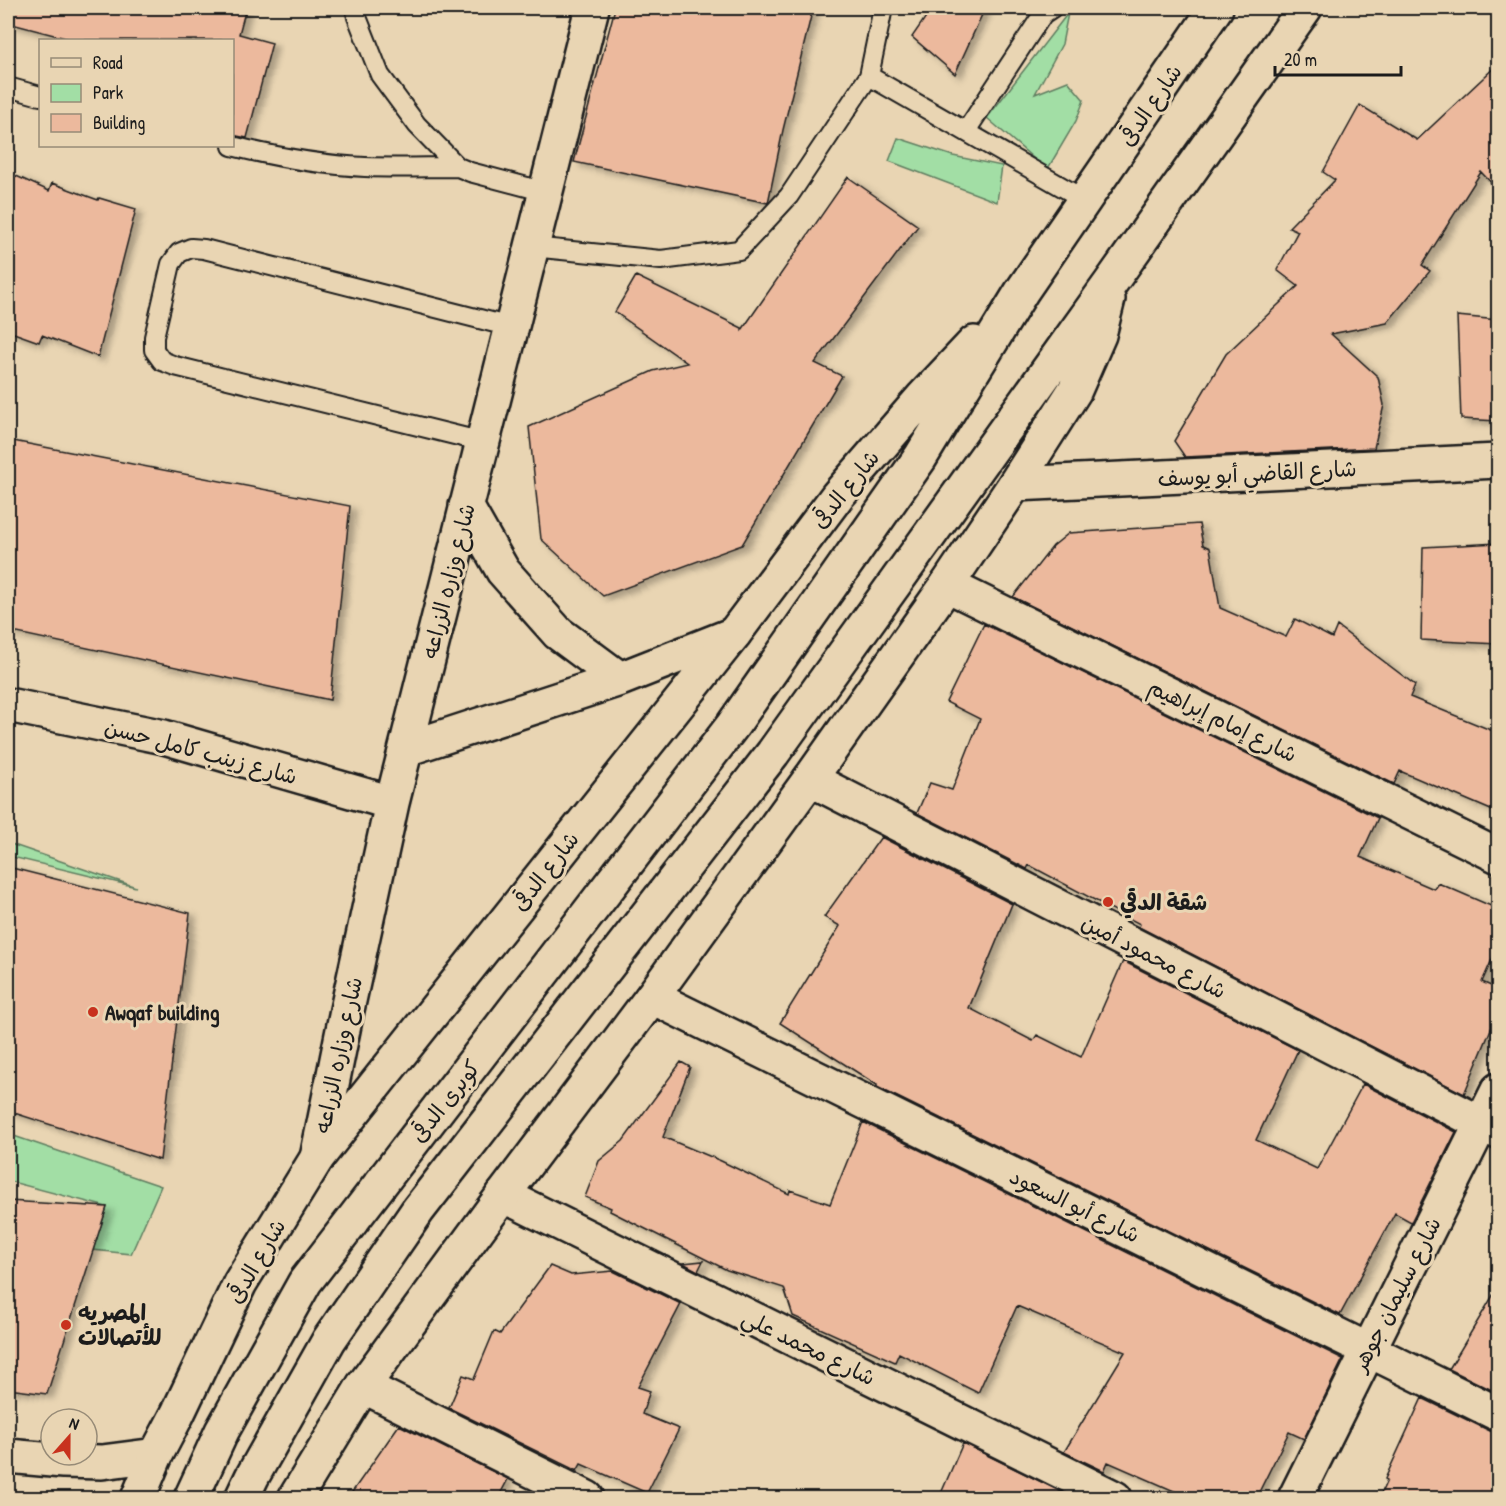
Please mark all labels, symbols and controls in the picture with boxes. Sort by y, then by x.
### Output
legend [39,39,234,147]
scale bar [1275,39,1401,77]
text: 20 m [1284,47,1317,72]
text: Road [93,50,123,75]
street label: شارع الدقى [1112,58,1189,153]
text: Park [93,80,124,105]
text: Building [93,110,145,135]
street label: شارع الدقى [804,443,887,535]
street label: شارع القاضي أبو يوسف [1157,453,1358,498]
street label: شارع وزاره الزراعه [414,500,483,662]
street label: شارع إمام إبراهيم [1143,671,1302,771]
street label: شارع زينب كامل حسن [101,711,301,792]
street label: شارع الدقى [504,825,586,918]
place label: شقة الدقي [1120,887,1207,919]
marker: شقة الدقي [1101,895,1115,909]
street label: شارع محمود أمين [1076,907,1232,1006]
street label: شارع وزاره الزراعه [307,974,370,1136]
place label: Awqaf building [105,997,220,1028]
marker: Awqaf building [86,1005,100,1019]
street label: كوبرى الدقى [403,1053,487,1149]
street label: شارع أبو السعود [1004,1160,1145,1250]
street label: شارع سليمان جوهر [1343,1212,1449,1379]
street label: شارع الدقى [220,1213,293,1309]
place label: المصريه للأتصالات [78,1297,161,1352]
street label: شارع محمد علي [735,1302,881,1397]
marker: المصريه للأتصالات [59,1318,73,1332]
north arrow [39,1407,99,1467]
text: N [66,1411,83,1435]

